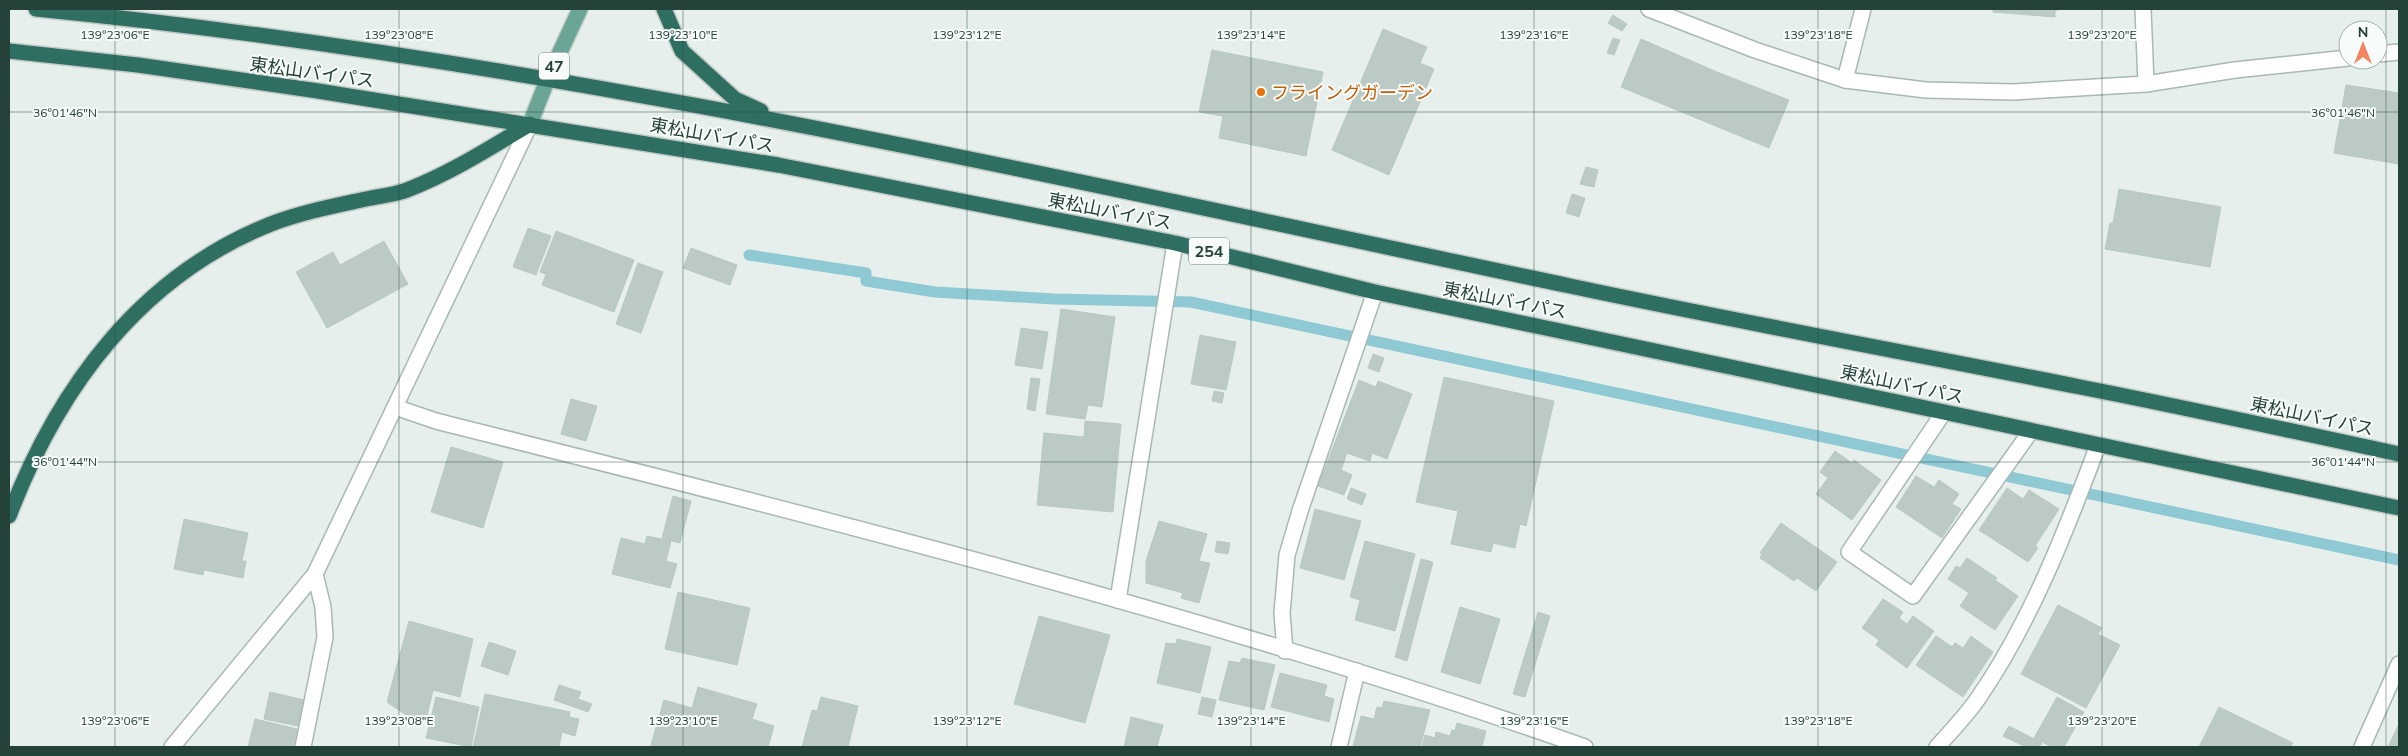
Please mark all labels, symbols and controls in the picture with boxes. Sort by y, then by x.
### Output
north arrow [2338,20,2388,70]
text: N [2358,23,2368,41]
text: 139°23'06"E [80,27,150,42]
text: 139°23'08"E [364,27,434,42]
text: 139°23'10"E [648,27,718,42]
text: 139°23'12"E [932,27,1002,42]
text: 139°23'14"E [1216,27,1286,42]
text: 139°23'16"E [1499,27,1569,42]
text: 139°23'18"E [1783,27,1853,42]
text: 139°23'20"E [2067,27,2137,42]
street label: 東松山バイパス [248,52,376,92]
road number: 47 [539,52,569,80]
place label: フライングガーデン [1271,81,1433,104]
marker: フライングガーデン [1255,86,1267,98]
text: 36°01'46"N [33,105,97,120]
text: 36°01'46"N [2311,105,2375,120]
street label: 東松山バイパス [648,113,776,157]
street label: 東松山バイパス [1046,188,1174,234]
road number: 254 [1189,238,1229,264]
street label: 東松山バイパス [1441,277,1569,323]
street label: 東松山バイパス [1838,360,1966,408]
street label: 東松山バイパス [2248,392,2376,440]
text: 36°01'44"N [33,454,97,469]
text: 36°01'44"N [2311,454,2375,469]
text: 139°23'06"E [80,713,150,728]
text: 139°23'08"E [364,713,434,728]
text: 139°23'10"E [648,713,718,728]
text: 139°23'12"E [932,713,1002,728]
text: 139°23'14"E [1216,713,1286,728]
text: 139°23'16"E [1499,713,1569,728]
text: 139°23'18"E [1783,713,1853,728]
text: 139°23'20"E [2067,713,2137,728]

